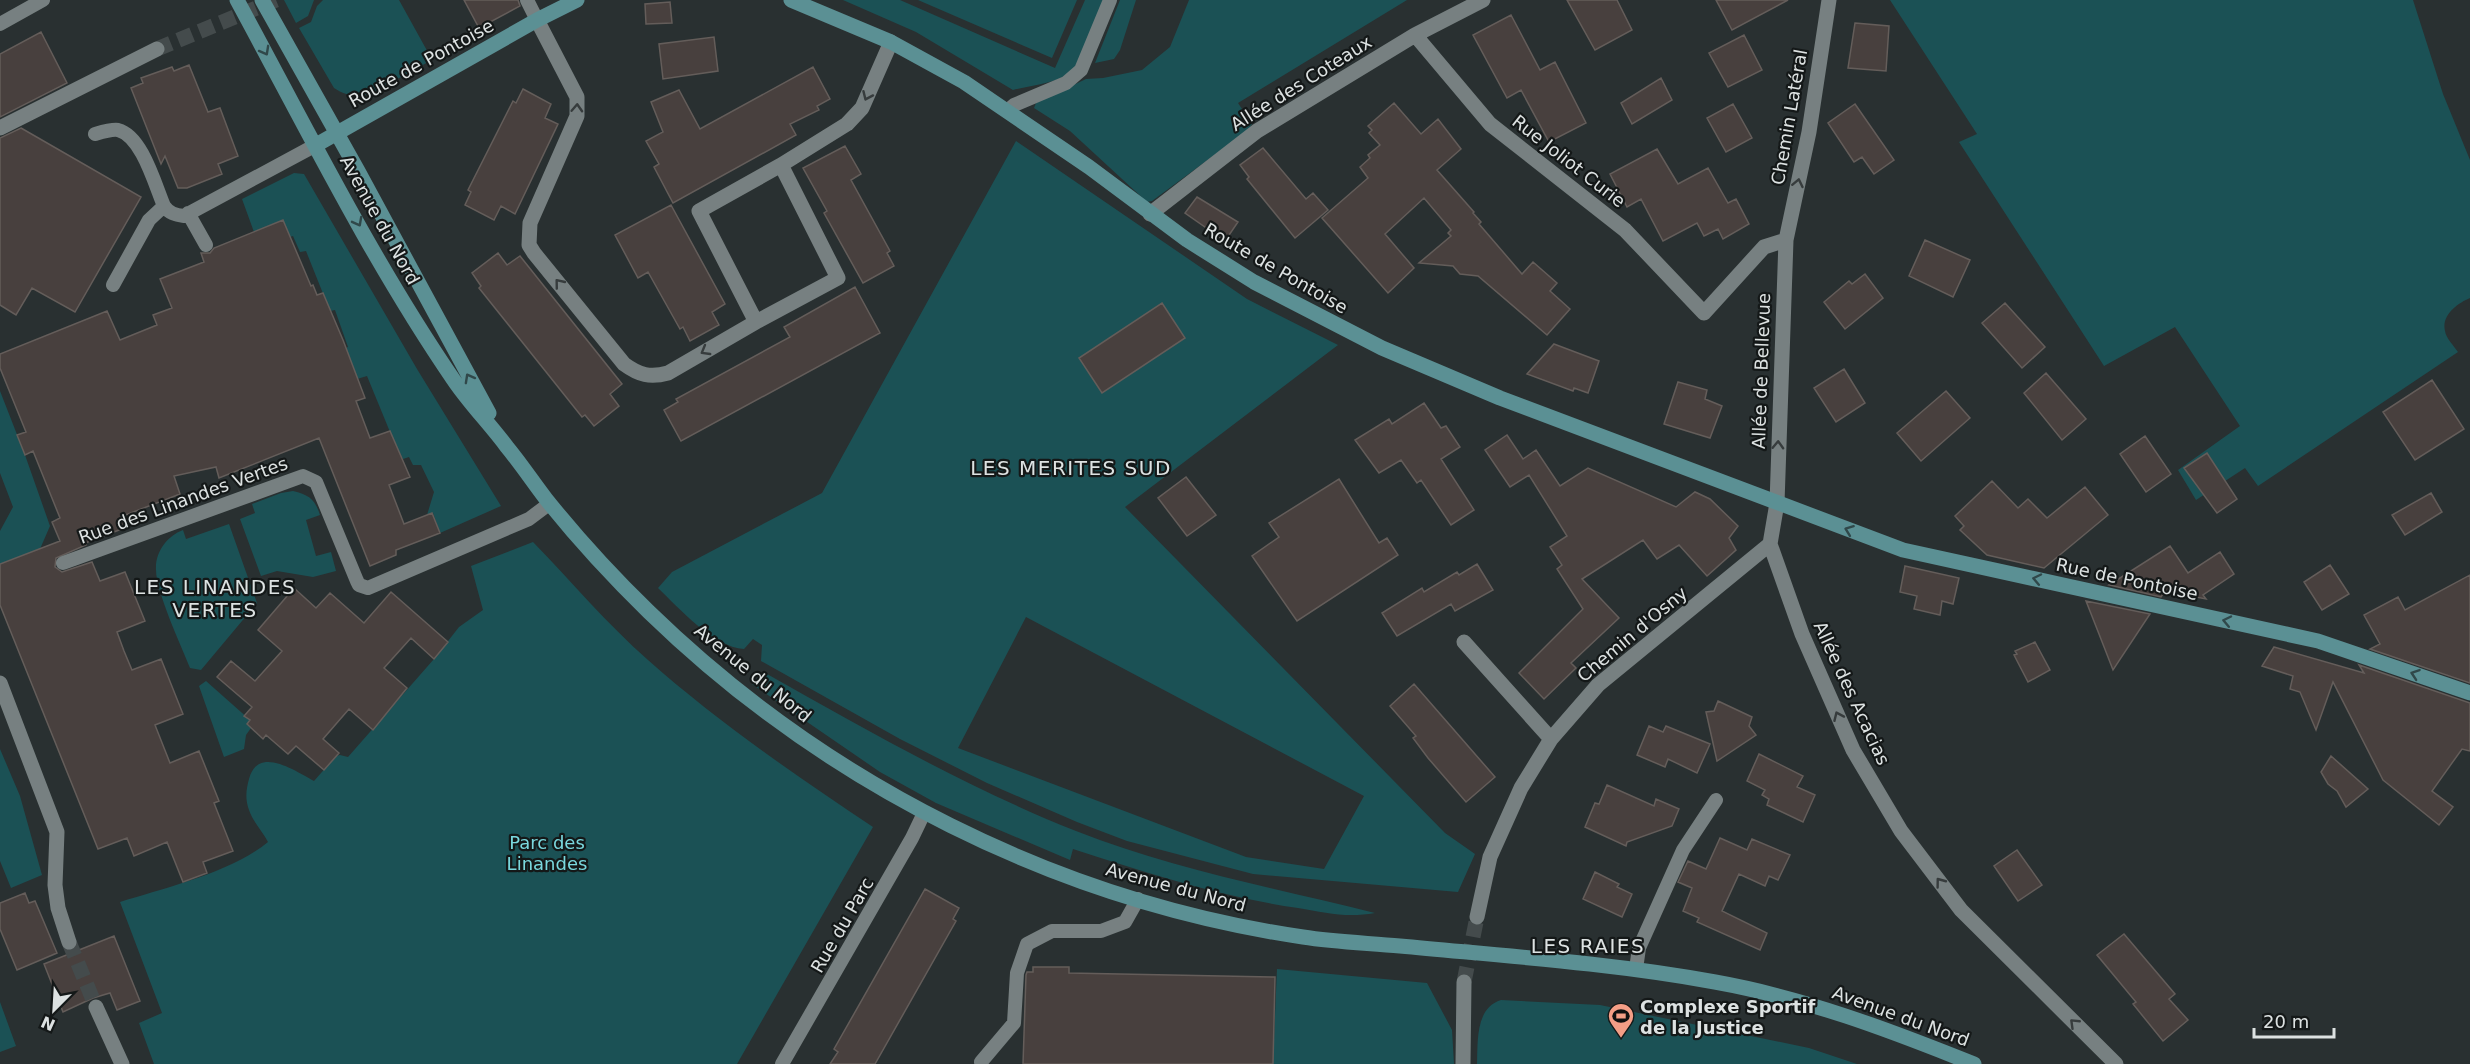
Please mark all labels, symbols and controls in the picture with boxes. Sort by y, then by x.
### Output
street label: Route de Pontoise [345,14,497,112]
street label: Allée des Coteaux [1226,31,1376,135]
one-way arrow [258,45,269,56]
street label: Chemin Latéral [1767,48,1811,186]
one-way arrow [863,89,875,100]
one-way arrow [570,104,583,113]
street label: Rue Joliot Curie [1508,110,1630,212]
street label: Avenue du Nord [336,152,424,288]
one-way arrow [1791,178,1804,188]
one-way arrow [351,216,362,227]
street label: Route de Pontoise [1200,218,1352,318]
one-way arrow [555,279,566,290]
street label: Allée de Bellevue [1748,293,1774,449]
one-way arrow [701,344,711,356]
one-way arrow [465,373,476,384]
one-way arrow [1771,440,1784,449]
street label: Rue des Linandes Vertes [76,452,290,548]
district label: LES MERITES SUD [970,456,1172,480]
one-way arrow [1844,524,1855,537]
street label: Rue de Pontoise [2054,554,2200,604]
one-way arrow [2032,574,2042,587]
district label: LES LINANDES VERTES [134,575,296,622]
street label: Chemin d'Osny [1573,582,1691,686]
one-way arrow [2223,615,2233,628]
street label: Allée des Acacias [1810,618,1894,768]
street label: Avenue du Nord [690,619,816,727]
one-way arrow [2410,669,2421,681]
one-way arrow [1833,712,1845,723]
park label: Parc des Linandes [507,832,587,874]
street label: Avenue du Nord [1104,858,1248,916]
street label: Rue du Parc [806,874,878,976]
one-way arrow [1936,878,1947,889]
district label: LES RAIES [1531,934,1645,958]
north arrow [24,980,84,1040]
street label: Avenue du Nord [1830,981,1972,1051]
place label: Complexe Sportif de la Justice [1640,996,1816,1038]
sports icon: Complexe Sportif de la Justice [1606,1001,1636,1039]
scale bar [2254,1001,2334,1039]
text: 20 m [2263,1011,2309,1032]
text: N [38,1012,58,1035]
one-way arrow [2070,1019,2080,1030]

